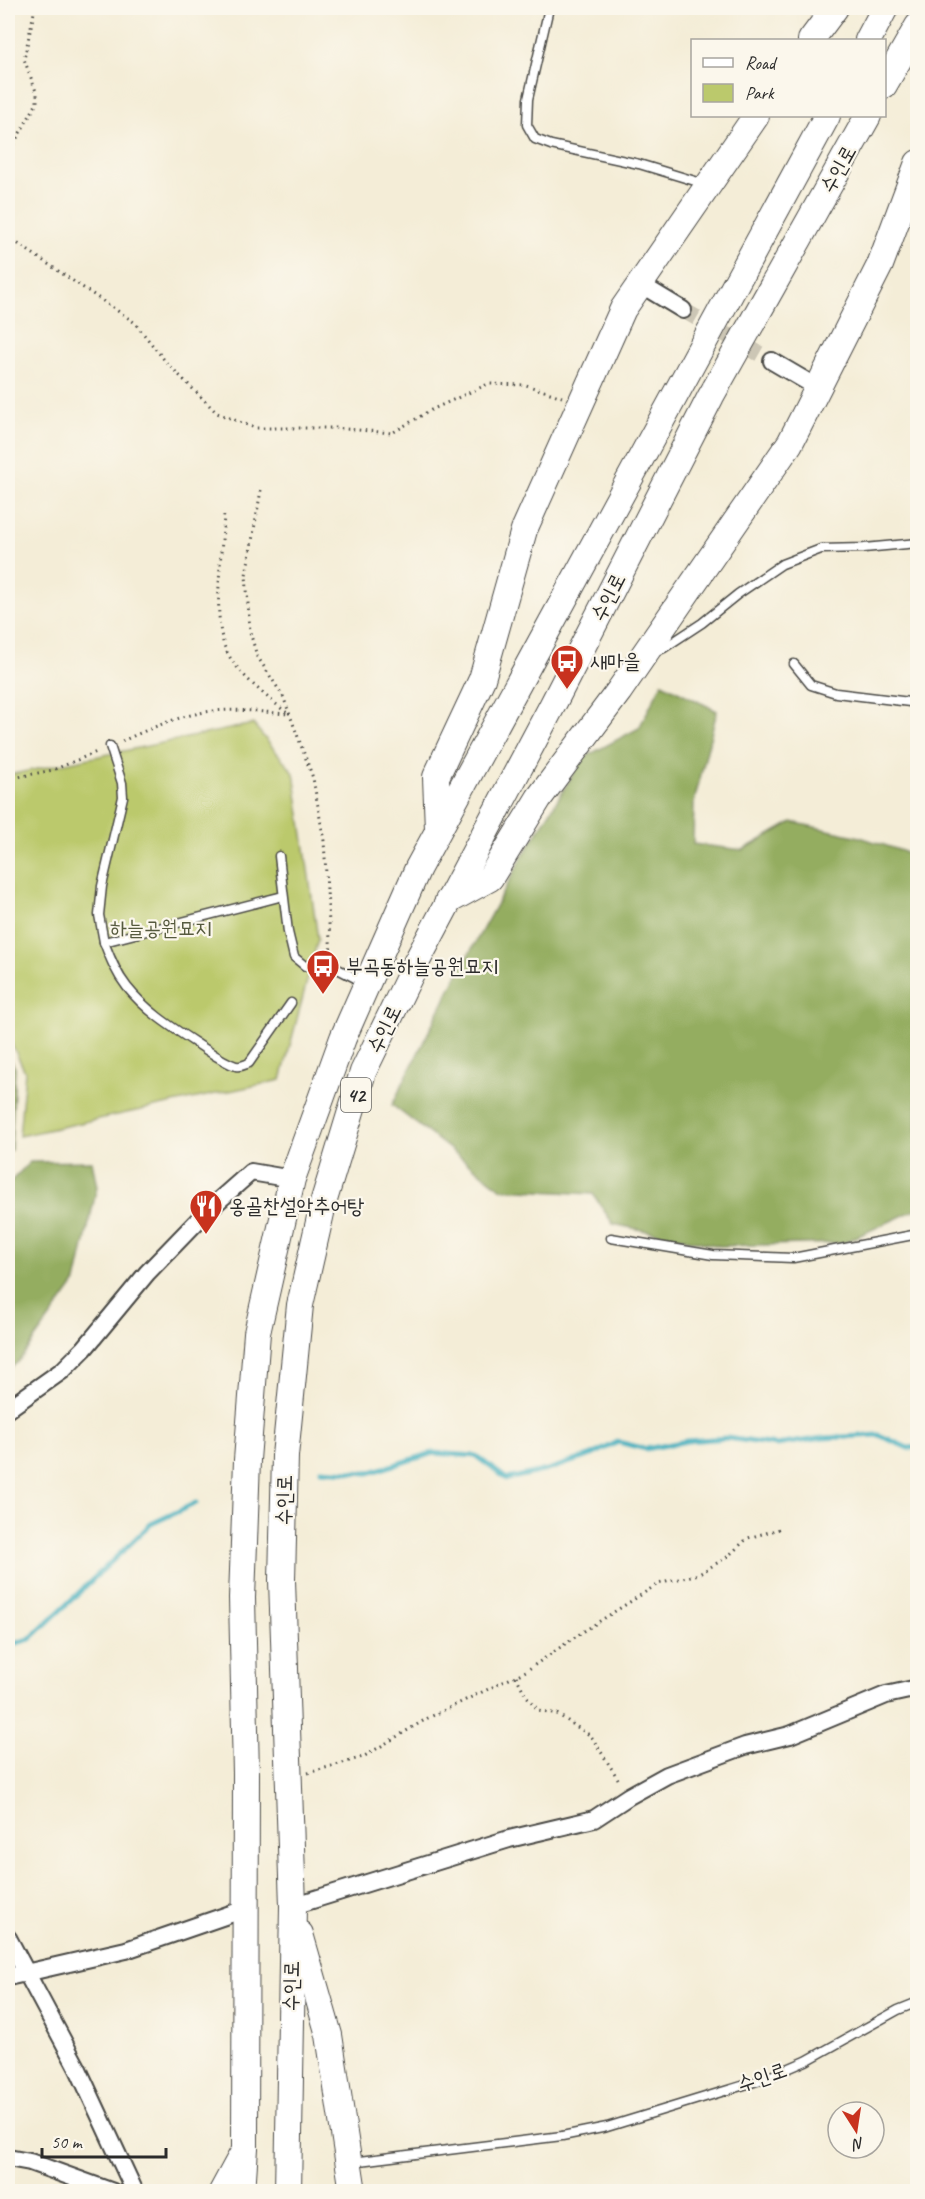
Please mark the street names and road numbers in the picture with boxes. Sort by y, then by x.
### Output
street label: 수인로 [814,141,862,197]
street label: 수인로 [585,569,631,625]
street label: 수인로 [361,1001,407,1057]
road number: 42 [341,1078,371,1112]
street label: 수인로 [271,1474,297,1526]
street label: 수인로 [278,1960,304,2012]
street label: 수인로 [734,2056,790,2098]

